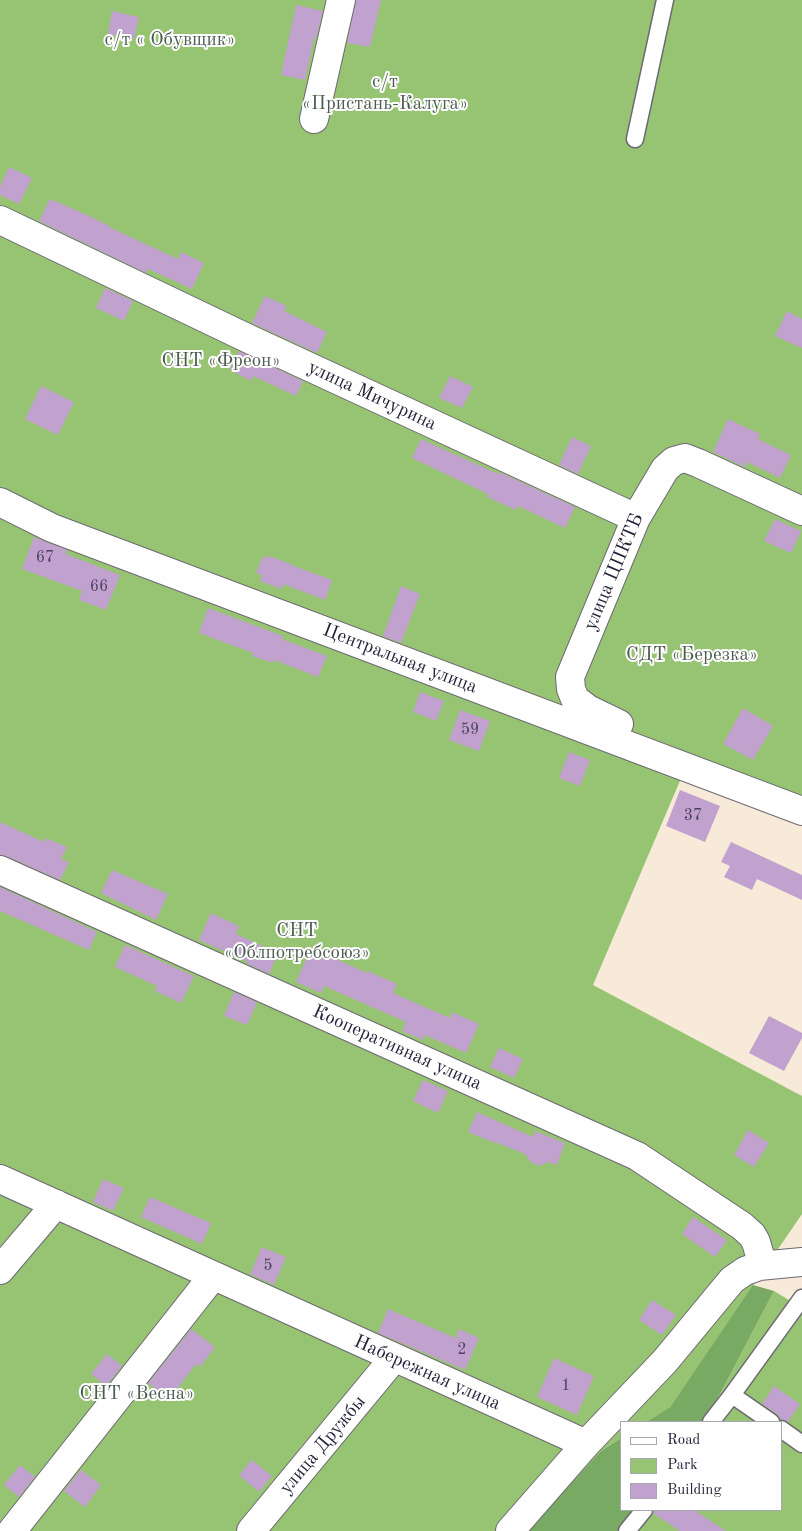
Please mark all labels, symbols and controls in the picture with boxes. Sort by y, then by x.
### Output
park label: с/т « Обувщик» [105,29,235,51]
park label: с/т «Пристань-Калуга» [302,71,468,115]
park label: СНТ «Фреон» [161,350,281,372]
street label: улица Мичурина [304,356,440,436]
street label: улица ЦПКТБ [579,510,649,634]
house number: 67 [36,548,54,568]
house number: 66 [90,577,108,597]
street label: Центральная улица [320,619,480,699]
park label: СДТ «Березка» [626,644,758,666]
house number: 59 [461,720,479,740]
house number: 37 [684,806,702,826]
park label: СНТ «Облпотребсоюз» [224,920,370,964]
street label: Кооперативная улица [309,1000,485,1096]
house number: 5 [263,1256,273,1276]
street label: Набережная улица [350,1330,504,1416]
house number: 2 [457,1340,467,1360]
house number: 1 [561,1376,571,1396]
park label: СНТ «Весна» [80,1383,194,1405]
street label: улица Дружбы [275,1391,371,1499]
legend [620,1421,782,1511]
text: Road [667,1433,700,1448]
text: Park [667,1458,698,1473]
text: Building [667,1483,722,1498]

